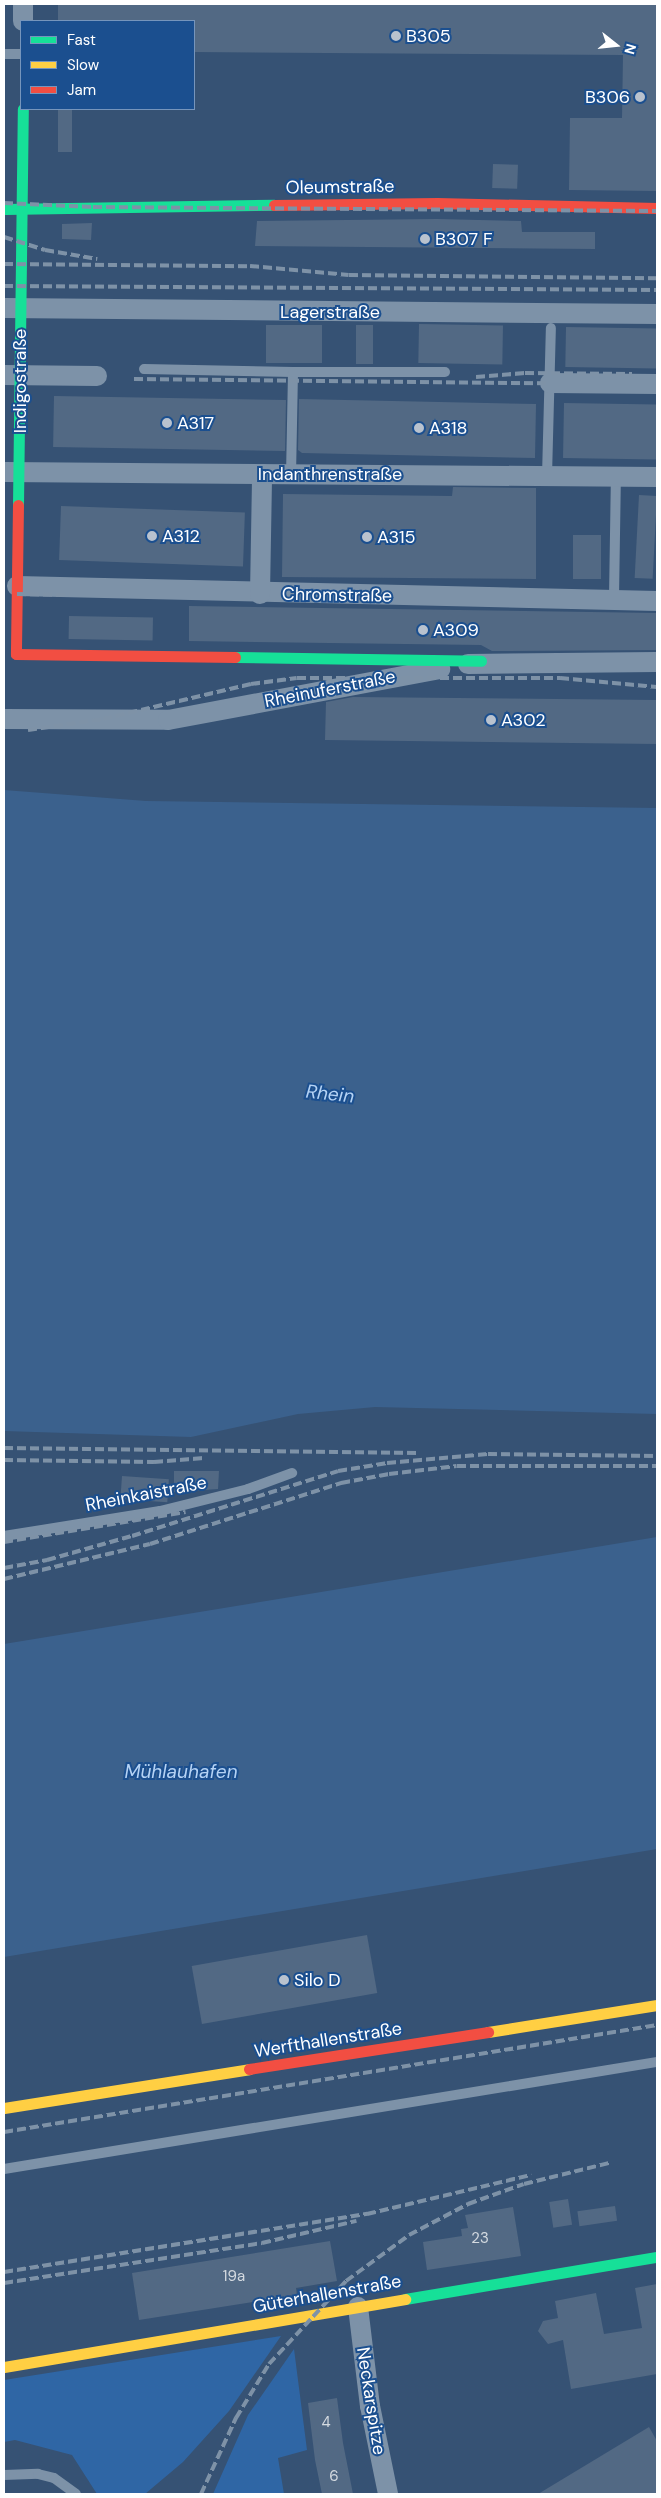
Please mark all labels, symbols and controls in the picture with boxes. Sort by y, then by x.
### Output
legend [20,20,195,110]
north arrow [591,20,641,70]
place label: B305 [406,25,451,47]
text: Fast [67,30,96,50]
marker: B305 [390,30,402,42]
text: N [620,42,640,57]
text: Slow [67,55,99,75]
text: Jam [67,80,96,100]
place label: B306 [585,86,630,108]
marker: B306 [634,91,646,103]
street label: Oleumstraße [286,175,394,199]
place label: B307 F [435,228,493,250]
marker: B307 F [419,233,431,245]
street label: Lagerstraße [280,301,380,323]
street label: Indigostraße [9,329,31,433]
place label: A317 [177,412,214,434]
marker: A317 [161,417,173,429]
place label: A318 [429,417,467,439]
marker: A318 [413,422,425,434]
street label: Indanthrenstraße [258,463,402,485]
place label: A312 [162,525,200,547]
place label: A315 [377,526,416,548]
marker: A312 [146,530,158,542]
marker: A315 [361,531,373,543]
street label: Chromstraße [282,583,392,607]
place label: A309 [433,619,479,641]
marker: A309 [417,624,429,636]
street label: Rheinuferstraße [263,666,397,712]
place label: A302 [501,709,546,731]
marker: A302 [485,714,497,726]
water label: Rhein [305,1080,355,1108]
street label: Rheinkaistraße [84,1472,208,1516]
water label: Mühlauhafen [124,1761,238,1783]
place label: Silo D [294,1969,341,1991]
marker: Silo D [278,1974,290,1986]
street label: Werfthallenstraße [253,2018,403,2062]
house number: 23 [471,2230,489,2248]
house number: 19a [223,2268,245,2286]
street label: Güterhallenstraße [251,2270,403,2318]
street label: Neckarspitze [352,2346,390,2456]
house number: 4 [321,2414,331,2432]
house number: 6 [329,2468,339,2486]

